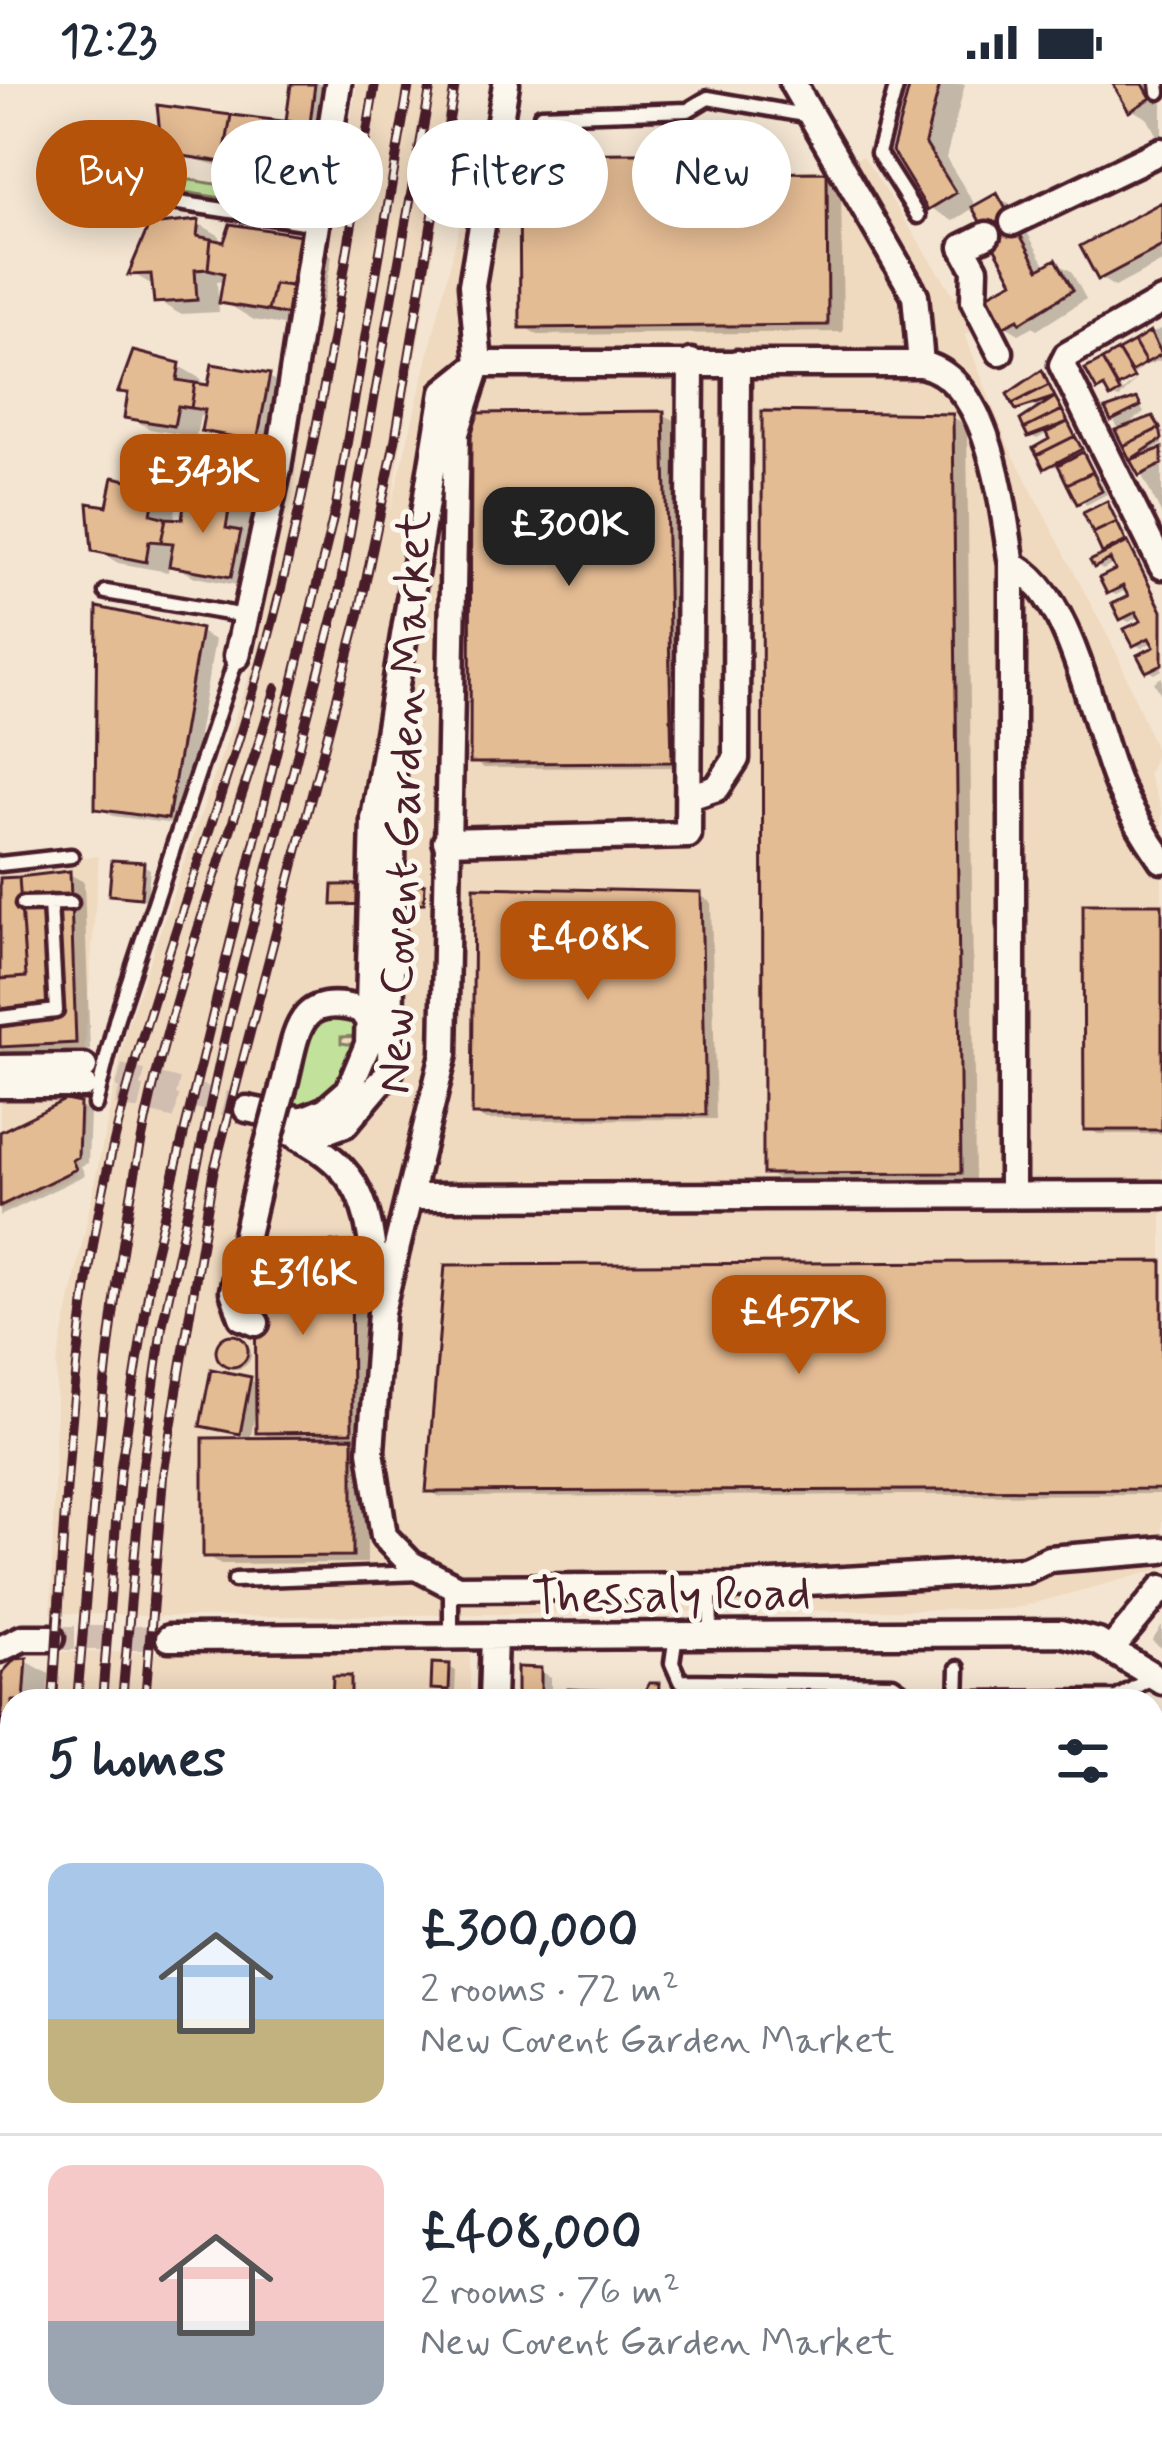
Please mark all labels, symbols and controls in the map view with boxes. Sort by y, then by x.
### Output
text: 12:23 [60,13,157,72]
chip: Buy [36,120,187,228]
chip: Rent [211,120,383,228]
chip: Filters [407,120,608,228]
chip: New [632,120,791,228]
pin: £343K [119,434,287,536]
text: £343K [147,447,259,498]
pin: £300K [485,487,653,589]
text: £300K [510,500,628,551]
street label: New Covent Garden Market [364,509,447,1095]
pin: £408K [504,901,672,1003]
text: £408K [528,914,648,965]
pin: £316K [219,1236,387,1338]
text: £316K [249,1249,357,1300]
pin: £457K [715,1275,883,1377]
text: £457K [739,1288,859,1339]
street label: Thessaly Road [531,1563,811,1630]
text: 5 homes [48,1728,226,1794]
icon: filters [1050,1728,1116,1794]
text: £300,000 [420,1899,638,1965]
icon: home [144,1911,288,2055]
text: 2 rooms · 72 m² [420,1965,679,2016]
text: New Covent Garden Market [420,2016,895,2067]
text: £408,000 [420,2201,642,2267]
icon: home [144,2213,288,2357]
text: 2 rooms · 76 m² [420,2267,680,2318]
text: New Covent Garden Market [420,2318,895,2369]

